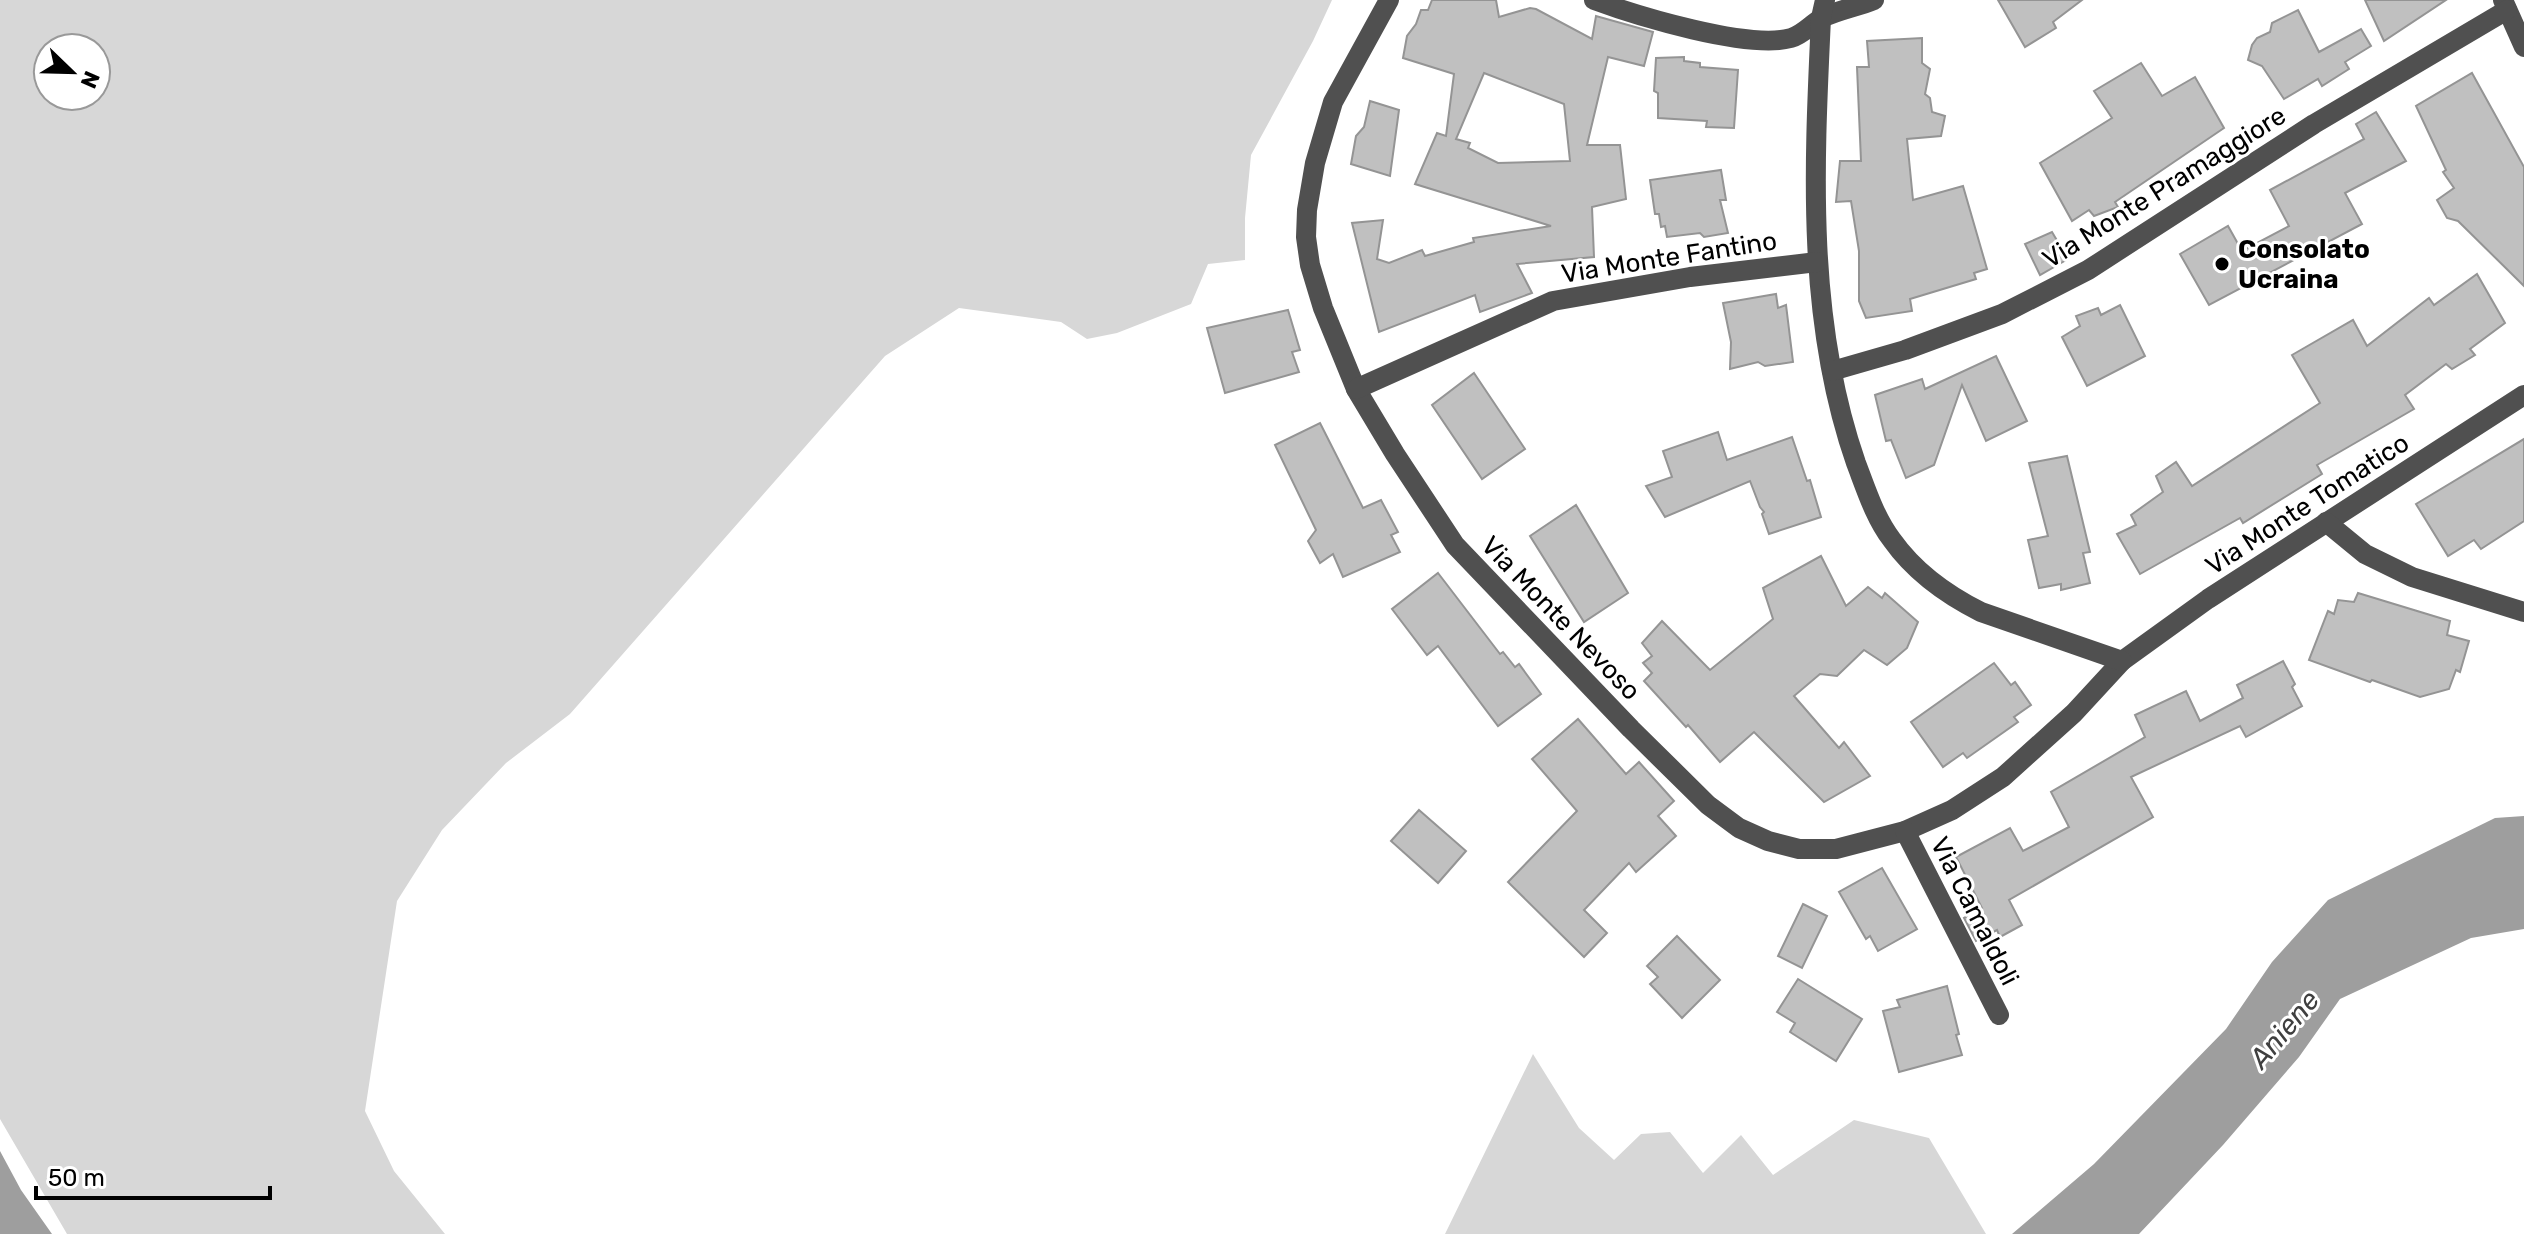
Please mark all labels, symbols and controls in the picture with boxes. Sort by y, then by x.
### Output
north arrow [32,32,112,112]
text: N [74,67,105,92]
street label: Via Monte Pramaggiore [2037,100,2292,275]
street label: Via Monte Fantino [1559,225,1779,290]
place label: Consolato Ucraina [2238,234,2370,295]
marker: Consolato Ucraina [2213,255,2231,273]
street label: Via Monte Tomatico [2200,427,2415,582]
street label: Via Monte Nevoso [1475,530,1647,707]
street label: Via Camaldoli [1924,832,2025,991]
water label: Aniene [2241,984,2326,1076]
scale bar [36,1150,270,1200]
text: 50 m [48,1164,105,1192]

